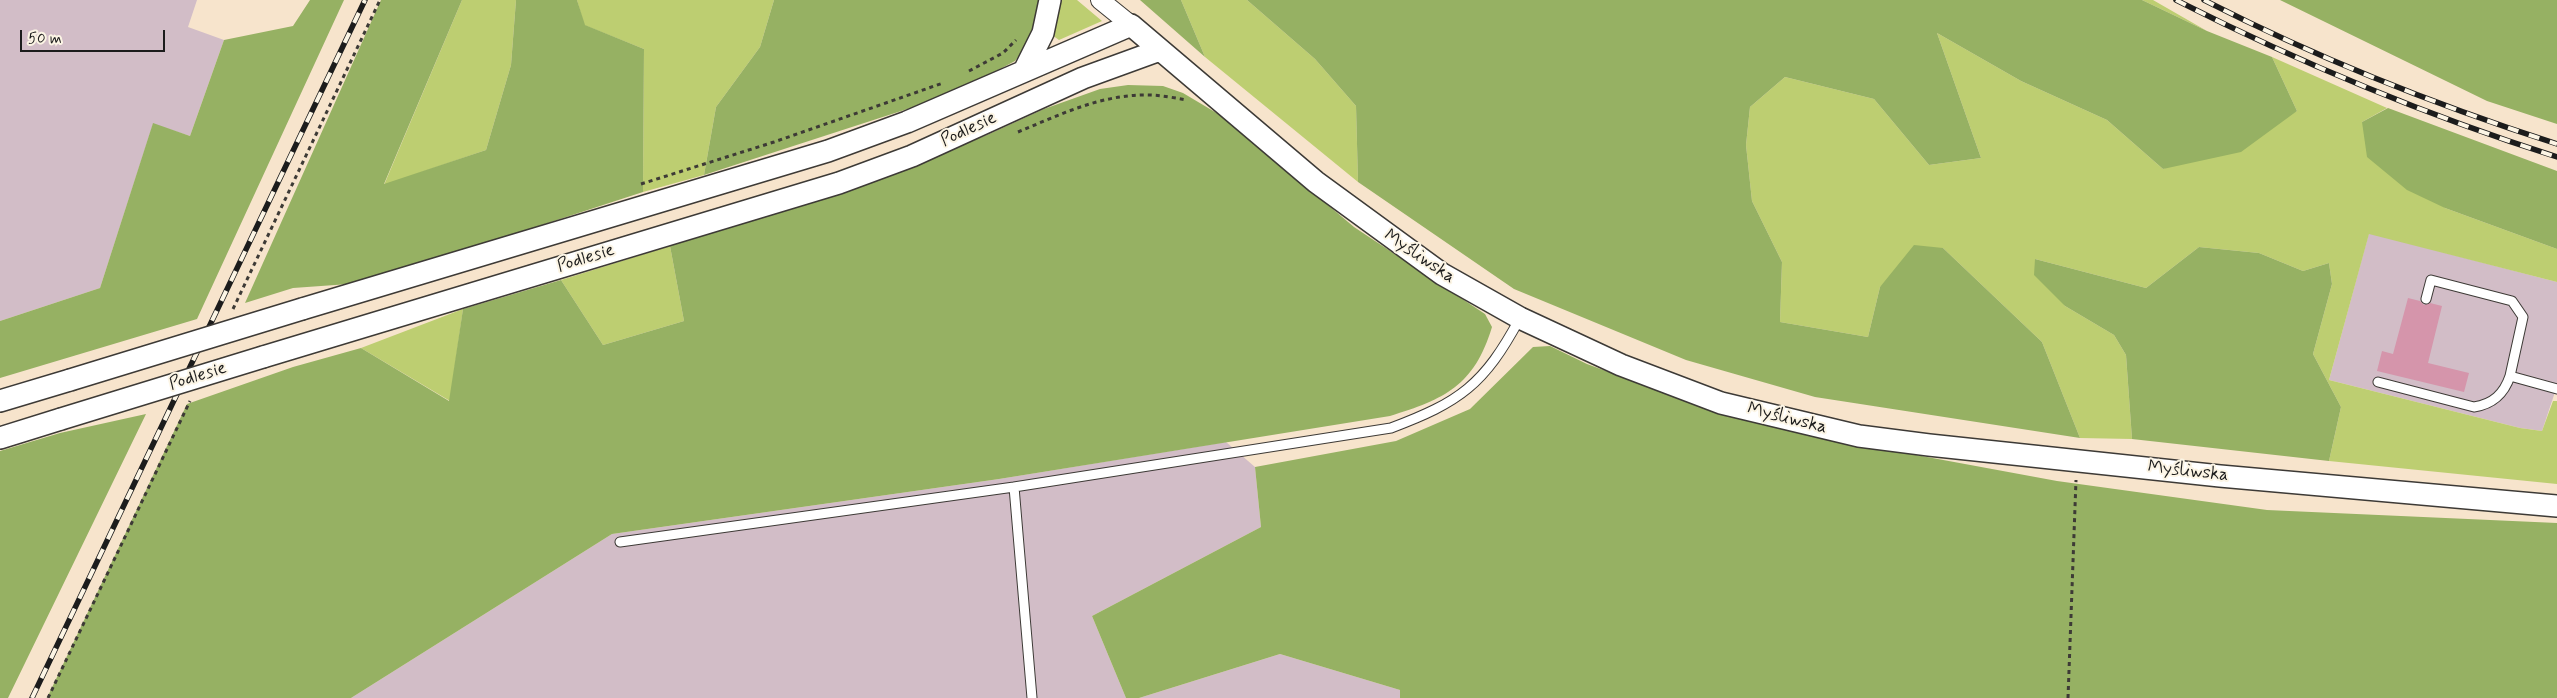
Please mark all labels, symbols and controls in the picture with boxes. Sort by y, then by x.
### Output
scale bar [22,20,168,52]
text: 50 m [28,29,62,49]
street label: Podlesie [938,108,1000,152]
street label: Myśliwska [1379,225,1459,289]
street label: Podlesie [555,240,617,278]
street label: Podlesie [167,358,229,396]
street label: Myśliwska [1745,399,1829,439]
street label: Myśliwska [2146,457,2230,487]

